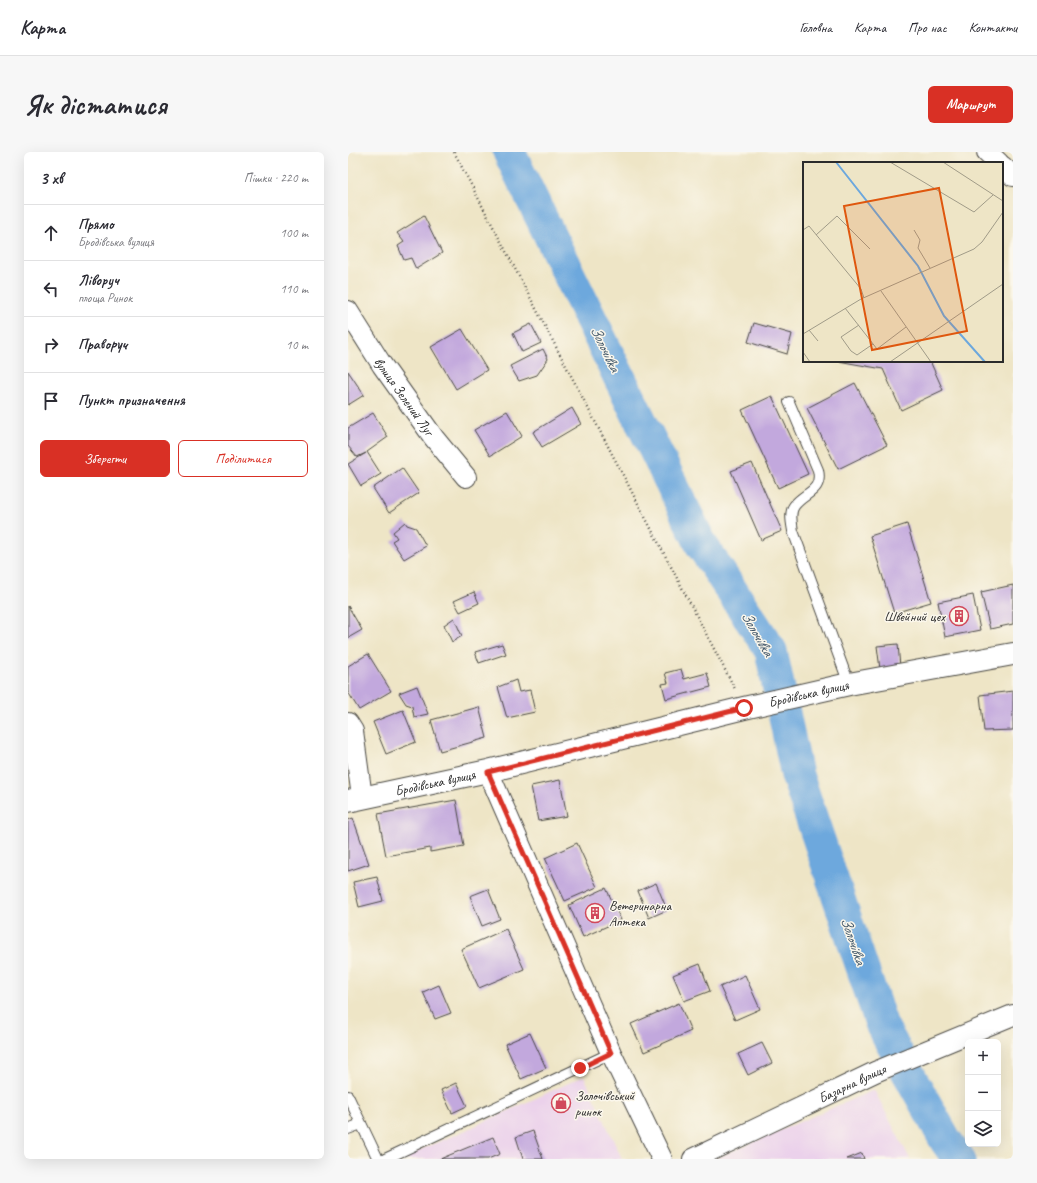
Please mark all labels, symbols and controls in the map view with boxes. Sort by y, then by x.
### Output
text: Карта [20,16,65,40]
text: Головна [799,19,832,36]
text: Карта [854,19,886,36]
text: Про нас [908,19,947,36]
text: Контакти [969,19,1017,36]
button: Маршрут [928,86,1013,123]
text: Як дістатися [24,87,167,122]
inset map [803,162,1003,362]
text: 3 хв [40,168,63,189]
text: Пішки · 220 m [244,170,308,186]
text: Прямо [78,215,114,234]
icon: ahead [40,222,62,244]
text: 100 m [280,225,308,241]
text: Бродівська вулиця [78,234,154,250]
text: Ліворуч [78,271,119,290]
icon: left [40,278,62,300]
text: 110 m [280,281,308,297]
text: площа Ринок [78,290,132,306]
water label: Золочівка [586,323,625,376]
icon: right [40,334,62,356]
text: Праворуч [78,335,127,354]
text: 10 m [286,337,308,353]
street label: вулиця Зелений Луг [371,354,439,440]
icon: arrive [40,390,62,412]
text: Пункт призначення [78,391,185,410]
button: Зберегти [40,440,170,477]
button: Поділитися [178,440,308,477]
building icon: Швейний цех [948,605,970,627]
water label: Золочівка [737,608,778,661]
place label: Швейний цех [884,608,946,625]
street label: Бродівська вулиця [767,676,851,711]
route start [735,699,753,717]
street label: Бродівська вулиця [393,765,478,799]
place label: Ветеринарна Аптека [609,897,672,930]
building icon: Ветеринарна Аптека [584,902,606,924]
water label: Золочівка [836,915,870,968]
map controls [965,1039,1001,1147]
button: + [965,1039,1001,1075]
route end [571,1059,589,1077]
street label: Базарна вулиця [815,1060,889,1106]
button: − [965,1075,1001,1111]
place label: Золочівський ринок [575,1087,636,1120]
shop icon: Золочівський ринок [550,1092,572,1114]
button: layers [965,1111,1001,1147]

